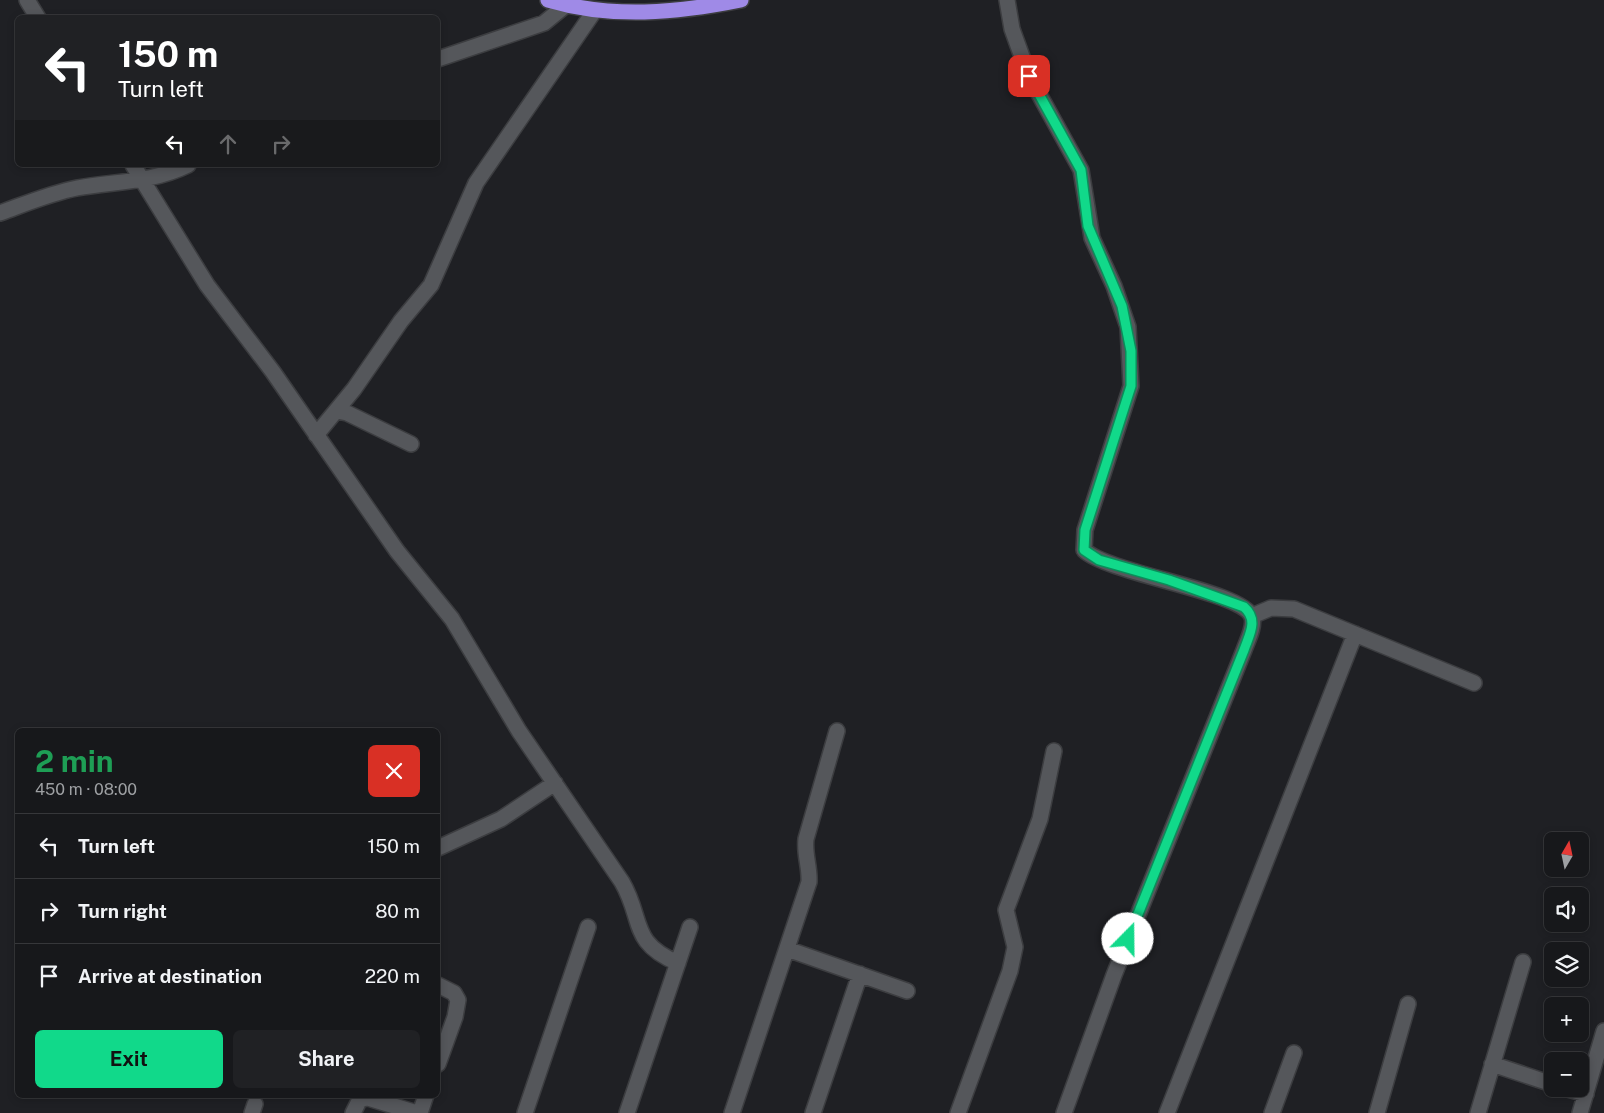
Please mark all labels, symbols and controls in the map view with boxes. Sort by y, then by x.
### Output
text: 150 m [118,34,218,75]
icon: left [35,35,100,100]
pin [1008,55,1050,97]
icon: arrive [1015,62,1043,90]
text: Turn left [118,76,204,102]
icon: left [161,130,189,158]
icon: ahead [214,130,242,158]
icon: right [267,130,295,158]
text: 2 min [35,743,114,779]
button: close [368,745,420,797]
text: 450 m · 08:00 [35,780,137,799]
icon: left [35,832,63,860]
north arrow [1544,832,1589,878]
map controls [1544,832,1589,1097]
text: Turn left [78,835,155,857]
text: 150 m [367,835,420,857]
button: sound [1544,887,1589,932]
icon: right [35,897,63,925]
text: Turn right [78,900,167,922]
text: 80 m [375,900,420,922]
position arrow [1101,912,1153,964]
button: layers [1544,942,1589,987]
icon: arrive [35,962,63,990]
text: Arrive at destination [78,965,262,987]
text: 220 m [365,965,420,987]
button: + [1544,997,1589,1042]
button: Exit [35,1030,223,1088]
button: Share [233,1030,420,1088]
button: − [1544,1052,1589,1097]

